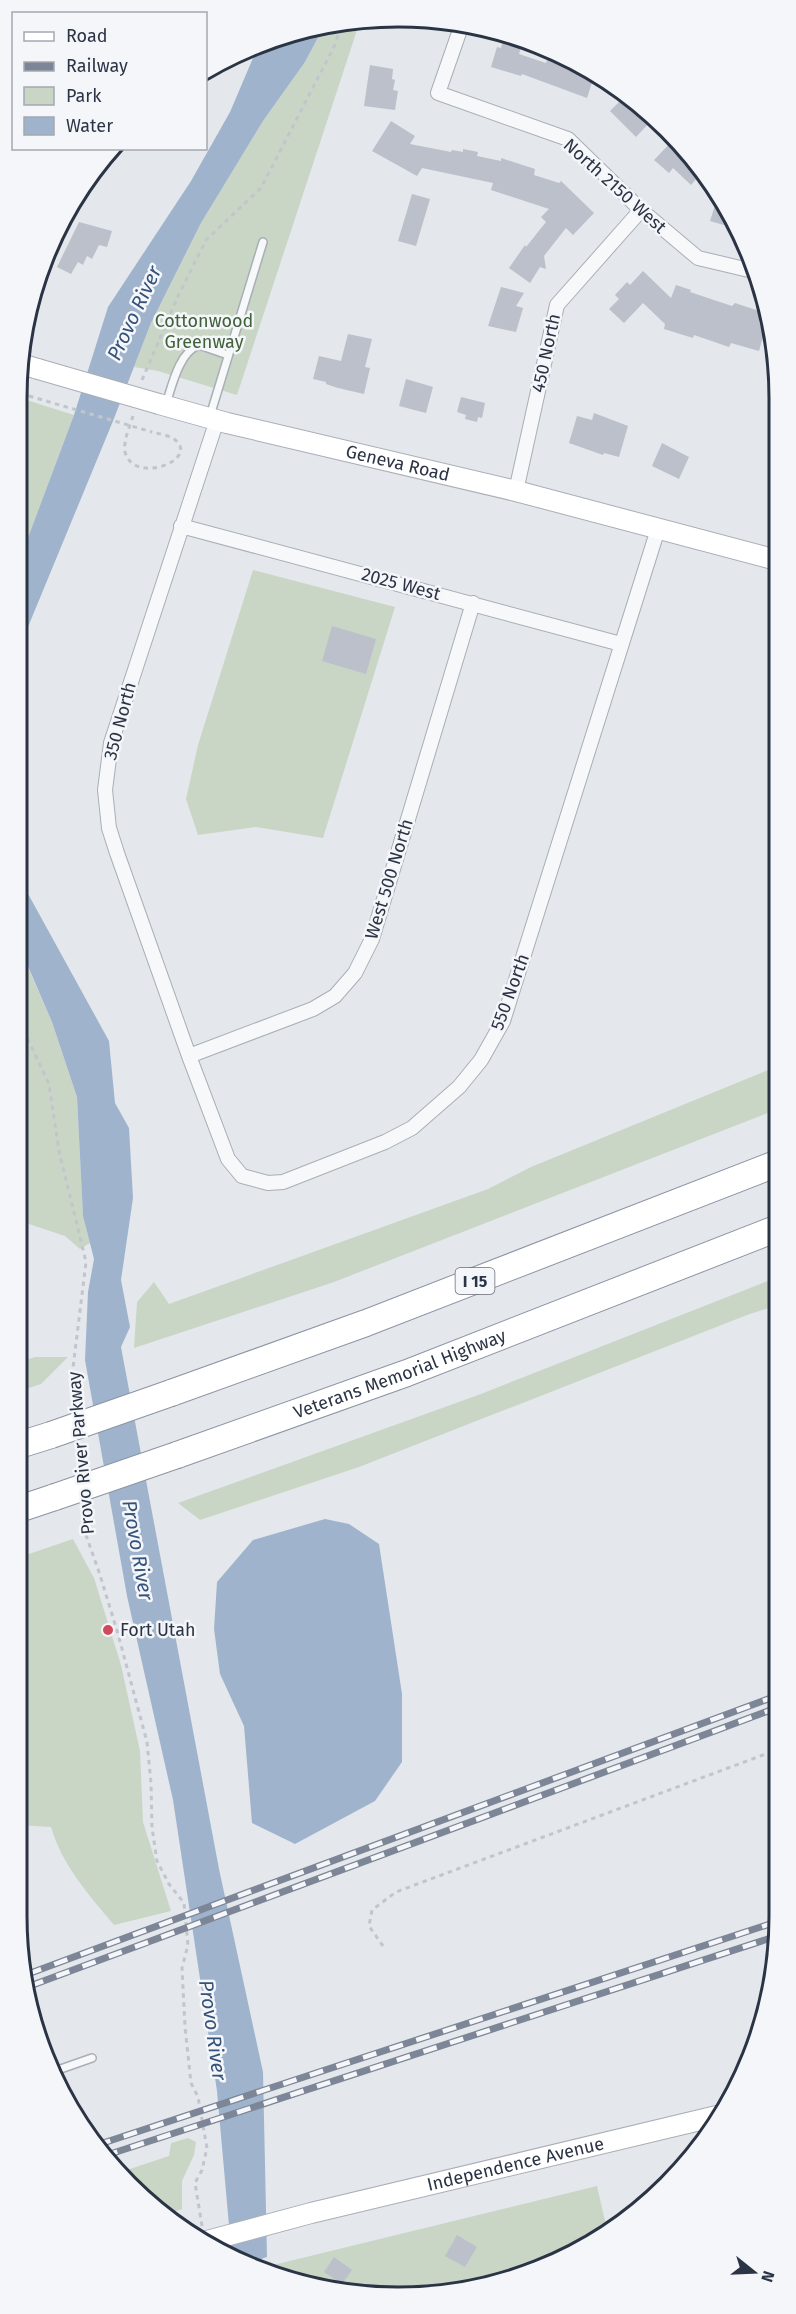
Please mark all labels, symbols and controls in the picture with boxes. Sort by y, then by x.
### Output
legend [12,12,207,150]
text: Road [66,25,108,47]
text: Railway [66,55,128,77]
text: Park [66,85,102,107]
text: Water [66,115,113,137]
street label: North 2150 West [559,134,671,238]
water label: Provo River [102,261,167,364]
park label: Cottonwood Greenway [155,310,253,353]
street label: 450 North [527,312,565,394]
street label: Geneva Road [344,440,452,486]
street label: 2025 West [359,563,443,605]
street label: 350 North [99,680,141,762]
street label: West 500 North [360,816,418,942]
street label: 550 North [486,951,534,1033]
road number: I 15 [456,1268,494,1294]
street label: Veterans Memorial Highway [291,1324,509,1424]
street label: Provo River Parkway [63,1370,99,1536]
water label: Provo River [117,1498,159,1603]
place label: Fort Utah [120,1619,196,1641]
marker: Fort Utah [101,1623,115,1637]
water label: Provo River [194,1978,232,2083]
street label: Independence Avenue [425,2132,606,2196]
north arrow [724,2242,784,2302]
text: N [757,2269,778,2284]

